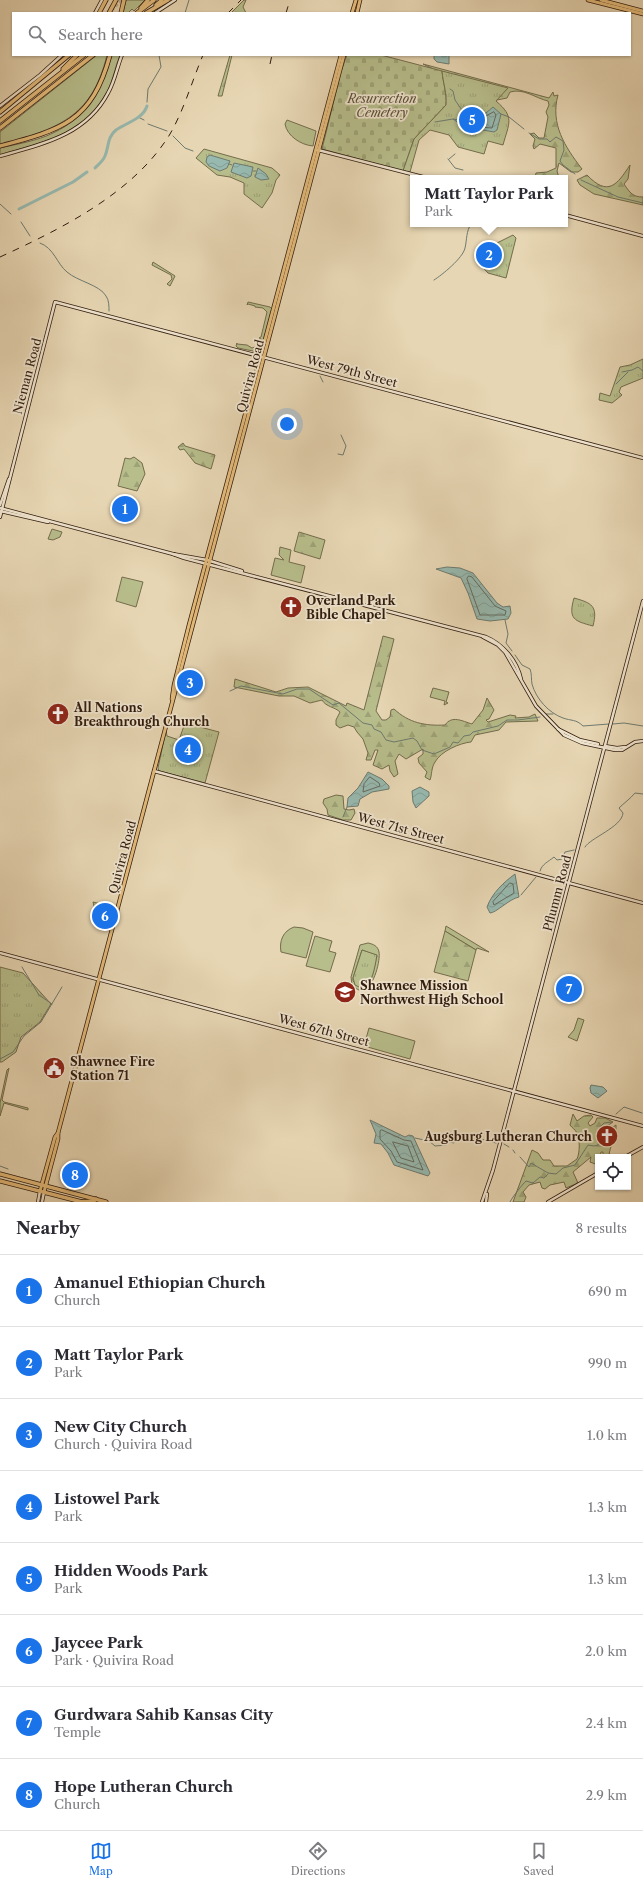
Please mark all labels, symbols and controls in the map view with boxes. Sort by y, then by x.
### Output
search box [12,12,631,56]
icon: search [26,23,48,45]
text: Search here [58,25,143,44]
park label: Resurrection Cemetery [347,91,416,120]
pin: 5 [459,105,485,135]
popup [410,175,568,227]
text: Matt Taylor Park [424,184,554,203]
text: Park [424,203,453,219]
pin: 2 [476,240,502,270]
street label: Nieman Road [10,336,45,416]
street label: Quivira Road [233,337,267,414]
street label: West 79th Street [304,351,400,391]
your location [277,414,297,434]
pin: 1 [112,494,138,524]
place label: Overland Park Bible Chapel [306,593,397,622]
church icon: Overland Park Bible Chapel [278,594,304,620]
pin: 3 [177,668,203,698]
place label: All Nations Breakthrough Church [73,700,210,729]
church icon: All Nations Breakthrough Church [45,701,71,727]
pin: 4 [175,735,201,765]
street label: West 71st Street [355,809,447,847]
street label: Quivira Road [105,818,139,895]
street label: Pflumm Road [540,853,575,933]
pin: 6 [92,901,118,931]
pin: 7 [556,974,582,1004]
place label: Shawnee Mission Northwest High School [360,978,503,1007]
school or university icon: Shawnee Mission Northwest High School [332,979,358,1005]
street label: West 67th Street [276,1010,372,1049]
place label: Shawnee Fire Station 71 [70,1054,155,1083]
public building icon: Shawnee Fire Station 71 [41,1055,67,1081]
church icon: Augsburg Lutheran Church [594,1123,620,1149]
place label: Augsburg Lutheran Church [423,1129,593,1144]
map controls [595,1154,631,1190]
button: locate [595,1154,631,1190]
pin: 8 [62,1160,88,1190]
text: Nearby [16,1218,80,1238]
text: 8 results [575,1220,627,1236]
text: Amanuel Ethiopian Church [54,1273,266,1292]
text: 1 [26,1283,32,1299]
text: 690 m [588,1283,627,1299]
text: Church [54,1292,100,1308]
text: Matt Taylor Park [54,1345,183,1364]
text: 2 [25,1355,33,1371]
text: 990 m [588,1355,627,1371]
text: Park [54,1364,82,1380]
text: New City Church [54,1417,187,1436]
text: 3 [25,1427,33,1443]
text: 1.0 km [587,1427,627,1443]
text: Church · Quivira Road [54,1436,192,1452]
text: Listowel Park [54,1489,160,1508]
text: 4 [25,1499,33,1515]
text: 1.3 km [588,1499,627,1515]
text: Park [54,1508,82,1524]
text: Hidden Woods Park [54,1561,208,1580]
text: 5 [25,1571,33,1587]
text: 1.3 km [588,1571,627,1587]
text: Park [54,1580,82,1596]
text: Jaycee Park [54,1633,143,1652]
text: 6 [25,1643,33,1659]
text: 2.0 km [585,1643,627,1659]
text: Park · Quivira Road [54,1652,174,1668]
text: Gurdwara Sahib Kansas City [54,1705,273,1724]
text: 7 [26,1715,32,1731]
text: 2.4 km [586,1715,627,1731]
text: Temple [54,1724,101,1740]
text: Hope Lutheran Church [54,1777,233,1796]
text: 8 [25,1787,33,1803]
text: 2.9 km [586,1787,627,1803]
text: Church [54,1796,100,1812]
tab: Map [89,1840,113,1878]
tab: Directions [291,1840,345,1878]
tab: Saved [523,1840,554,1878]

